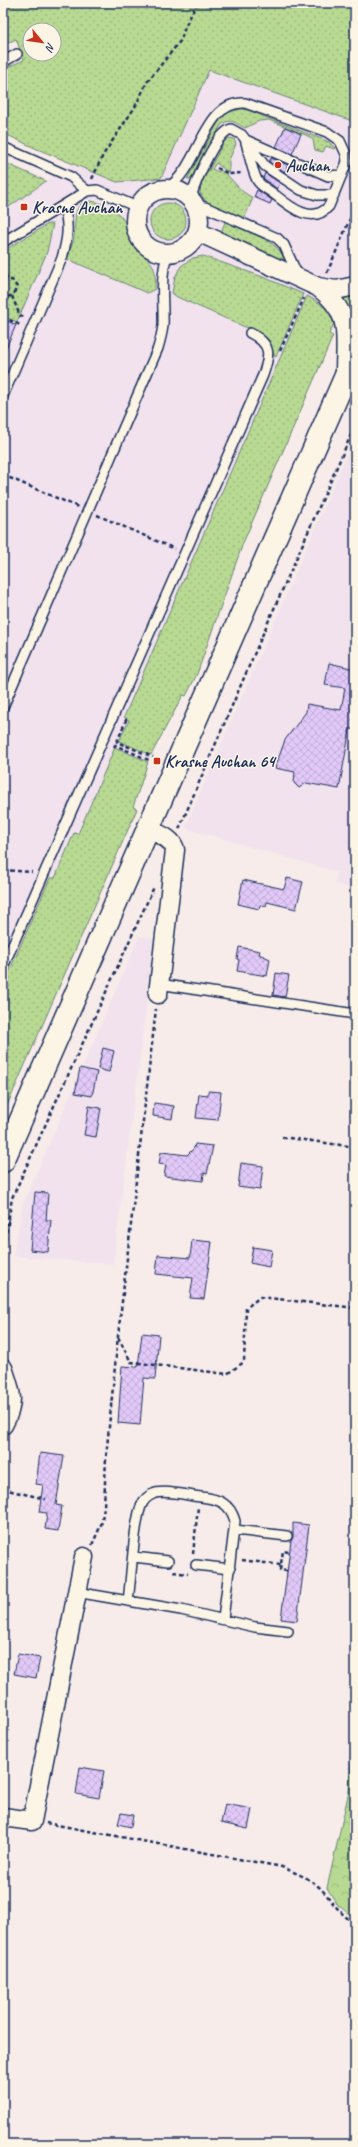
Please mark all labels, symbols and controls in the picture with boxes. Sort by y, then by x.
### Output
north arrow [22,22,62,62]
text: N [42,40,59,55]
place label: Auchan [286,155,331,176]
marker: Auchan [273,160,283,170]
place label: Krasne Auchan [32,197,123,218]
marker: Krasne Auchan [19,202,29,212]
place label: Krasne Auchan 64 [165,751,277,772]
marker: Krasne Auchan 64 [152,756,162,766]

